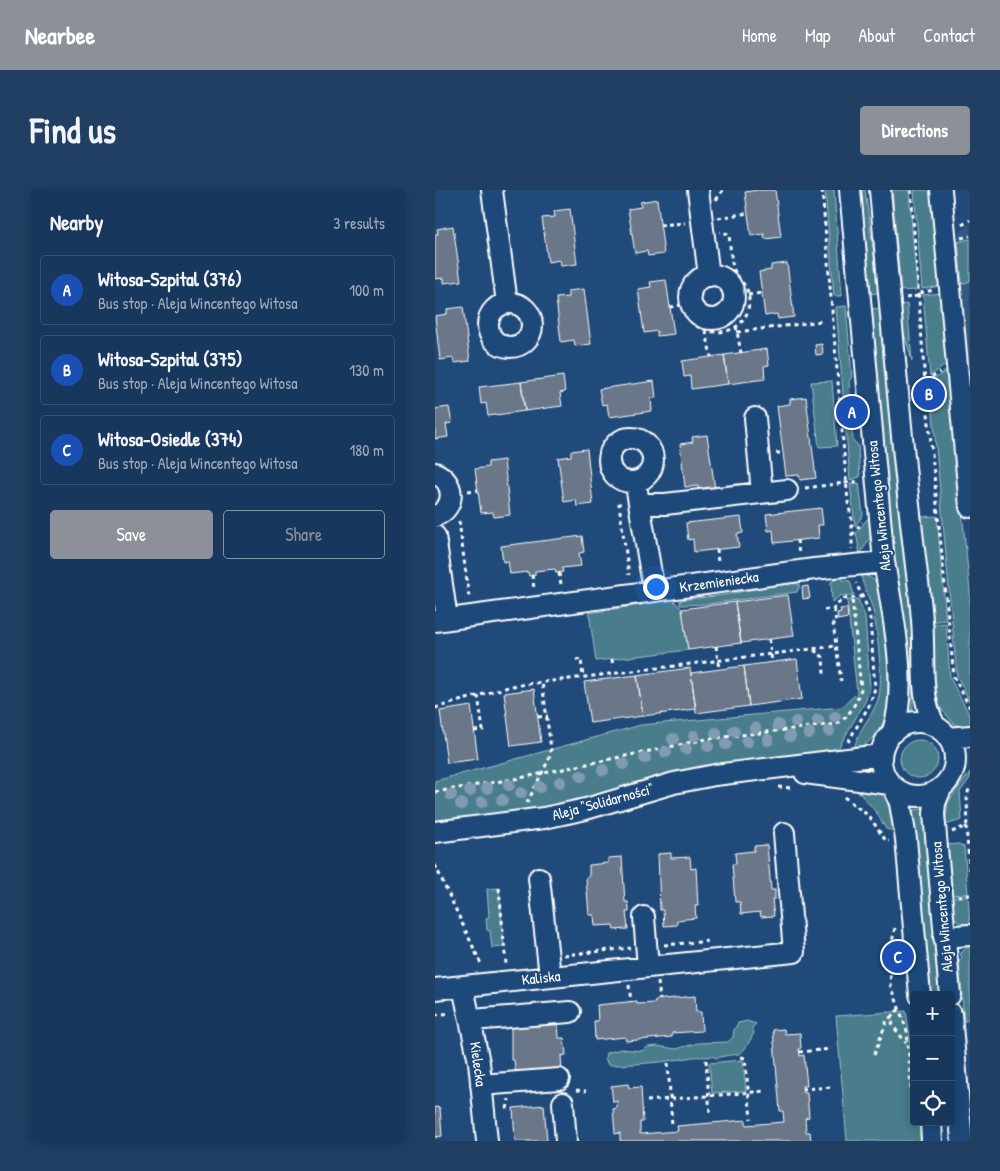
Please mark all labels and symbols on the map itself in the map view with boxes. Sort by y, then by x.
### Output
pin: B [913,375,945,413]
pin: A [836,393,868,431]
street label: Aleja Wincentego Witosa [861,440,896,572]
street label: Krzemieniecka [678,566,760,597]
your location [643,574,669,600]
street label: Aleja "Solidarności" [550,778,656,825]
street label: Aleja Wincentego Witosa [925,841,958,973]
pin: C [882,938,914,976]
street label: Kaliska [520,965,562,990]
street label: Kielecka [465,1040,492,1088]

